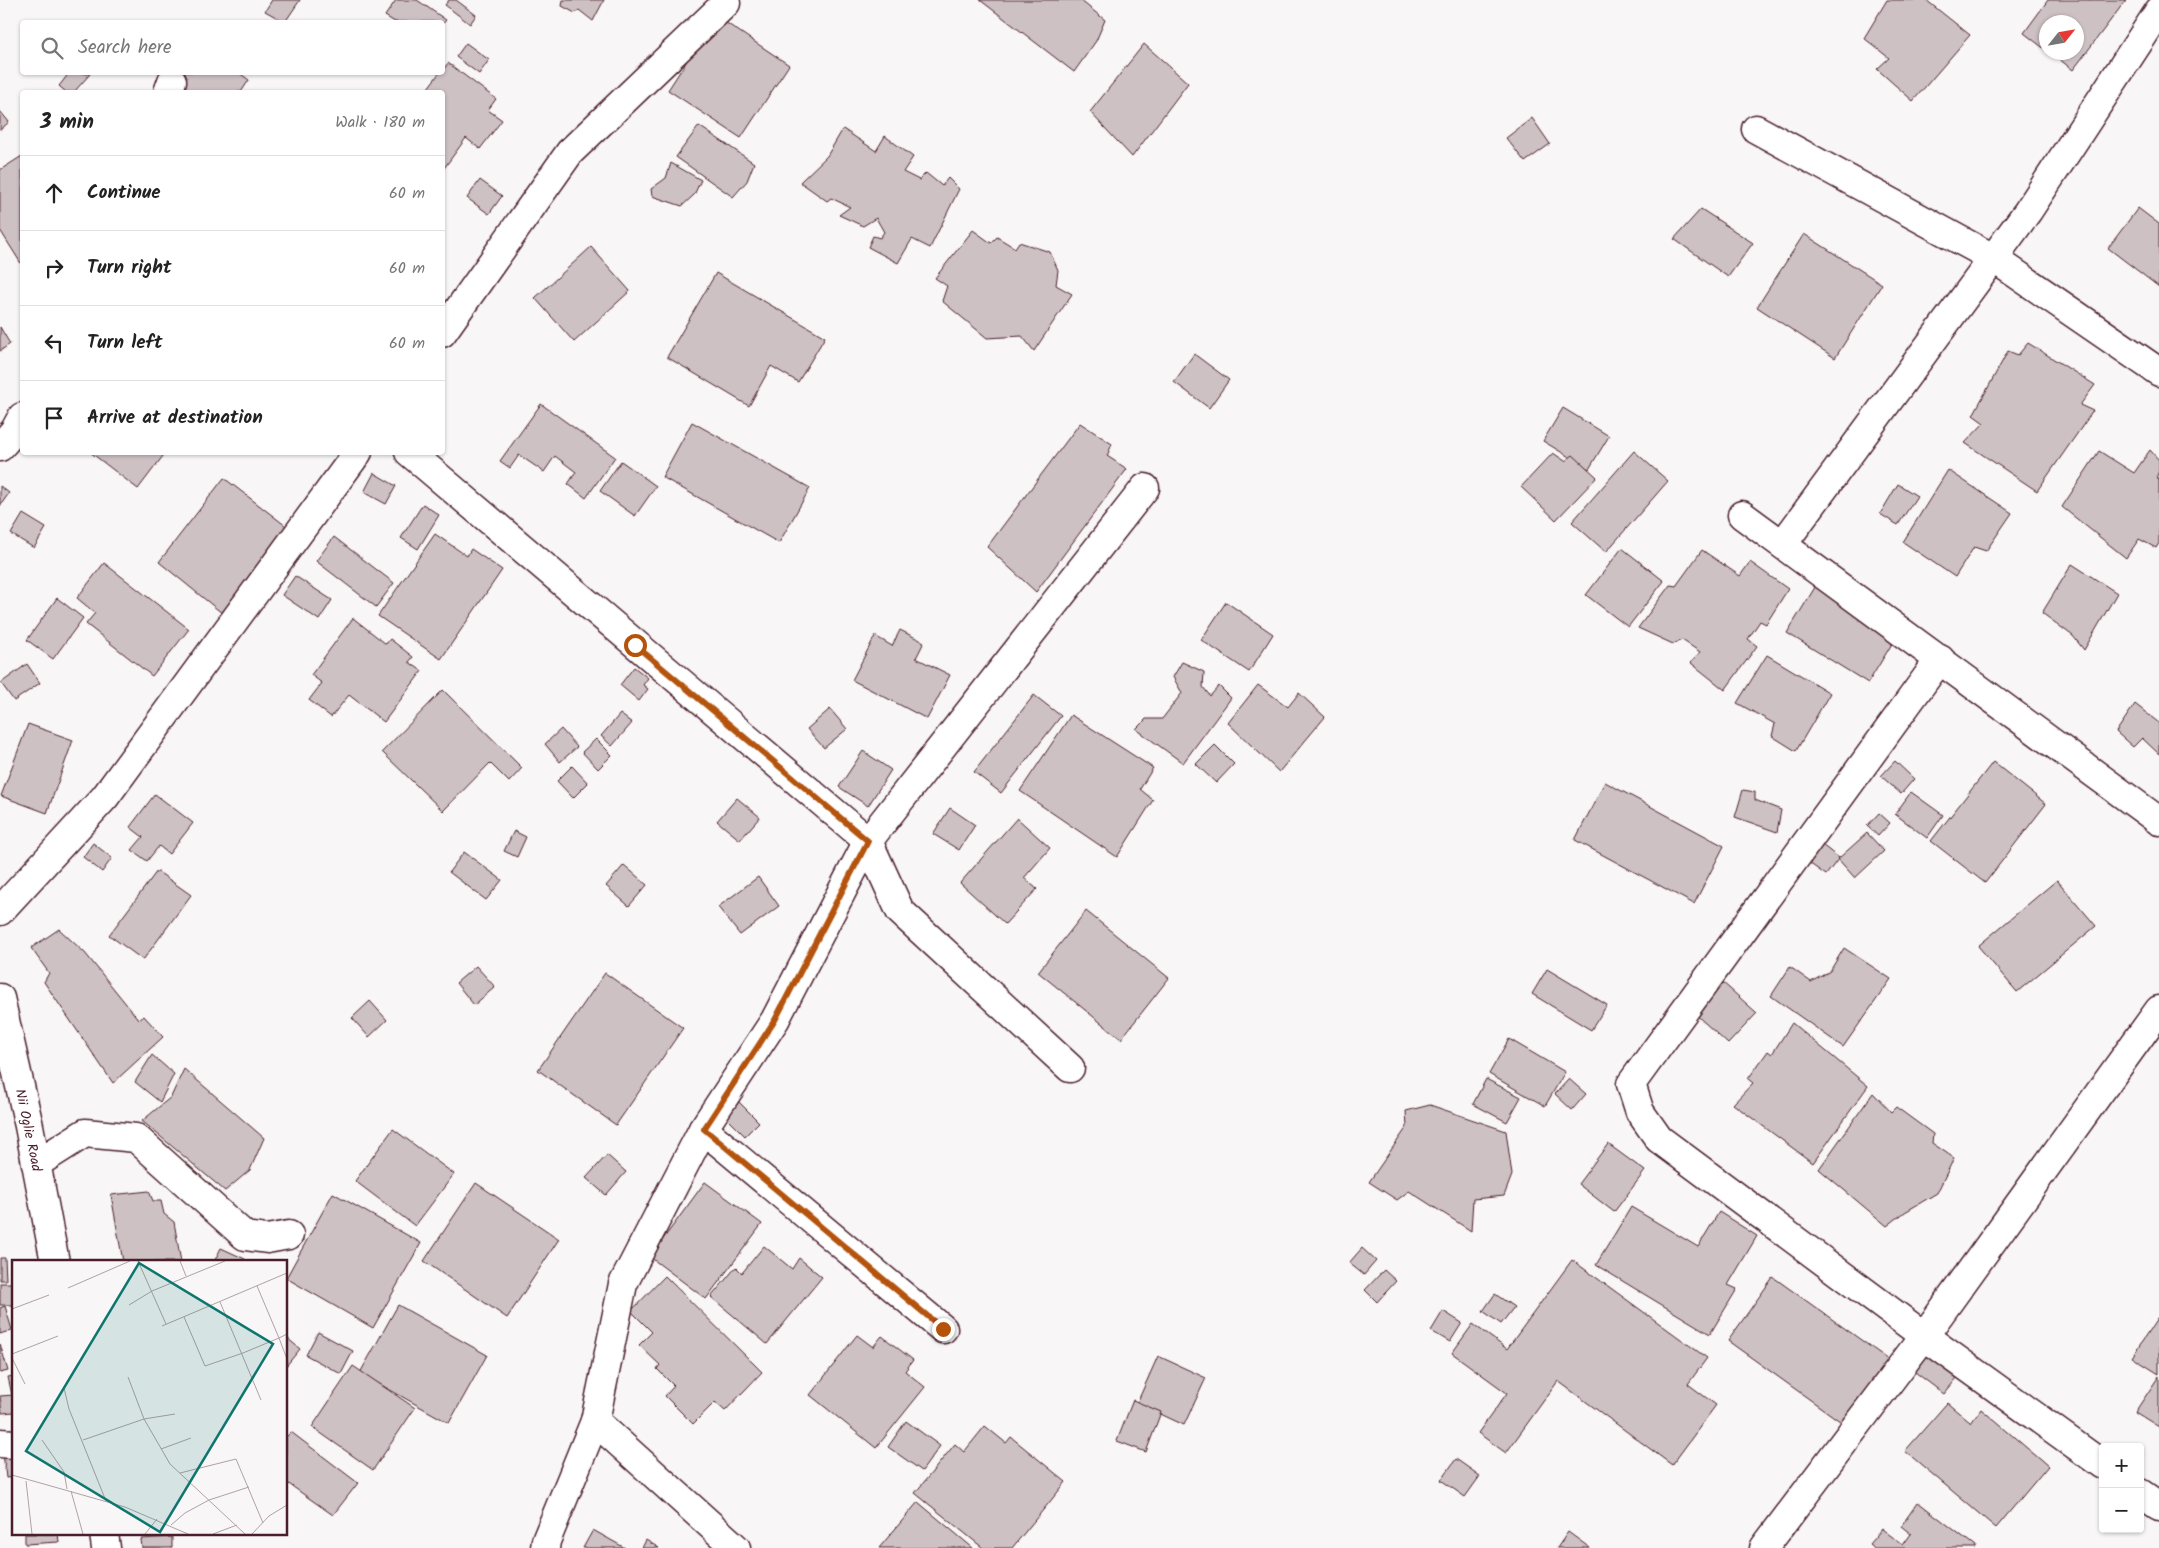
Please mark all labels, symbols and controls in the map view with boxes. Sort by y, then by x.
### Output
north arrow [2039,15,2084,60]
search box [20,20,445,75]
text: Search here [78,33,172,63]
icon: search [38,34,66,62]
text: 3 min [40,106,94,139]
text: Walk · 180 m [335,110,425,135]
text: Continue [87,178,160,208]
icon: ahead [40,179,68,207]
text: 60 m [389,181,425,206]
text: Turn right [87,253,172,283]
icon: right [40,254,68,282]
text: 60 m [389,256,425,281]
text: Turn left [87,328,162,358]
icon: left [40,329,68,357]
text: 60 m [389,331,425,356]
text: Arrive at destination [87,403,263,433]
icon: arrive [40,404,68,432]
route start [624,634,647,657]
street label: Nii Oglie Road [9,1087,48,1174]
inset map [12,1260,288,1536]
route end [932,1318,955,1341]
map controls [2099,1443,2144,1533]
button: + [2099,1443,2144,1488]
button: − [2099,1488,2144,1533]

